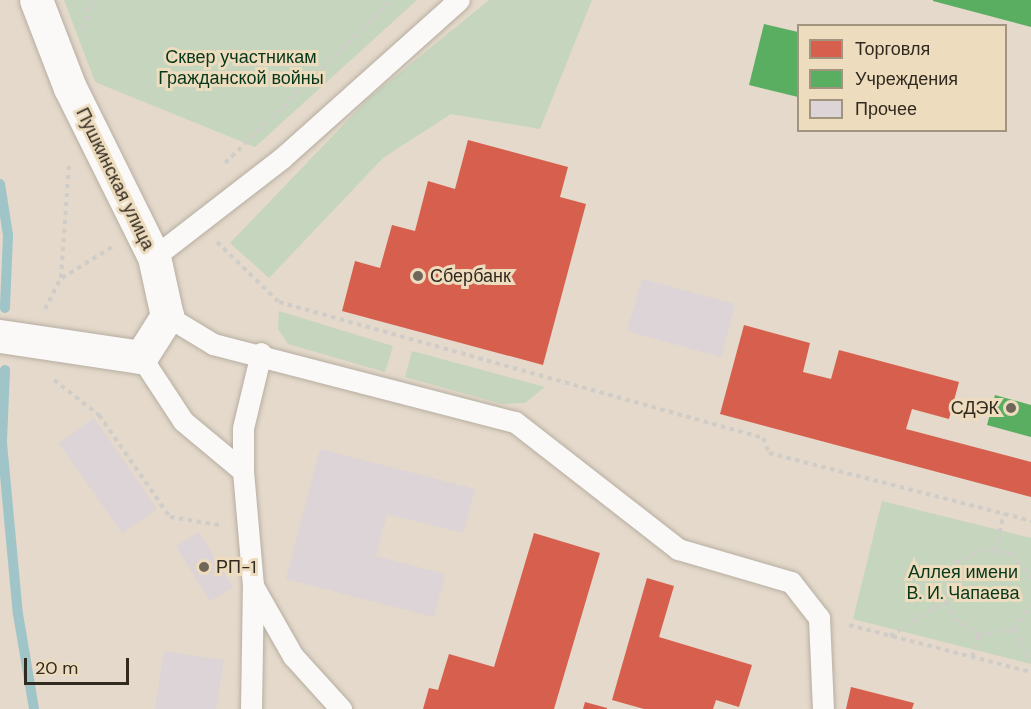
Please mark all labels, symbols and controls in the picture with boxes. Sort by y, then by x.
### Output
legend [797,24,1007,132]
text: Торговля [855,37,930,61]
park label: Сквер участникам Гражданской войны [158,47,324,90]
text: Учреждения [855,67,958,91]
text: Прочее [855,97,917,121]
street label: Пушкинская улица [71,104,159,254]
place label: Сбербанк [430,265,511,287]
marker: Сбербанк [411,269,425,283]
place label: СДЭК [951,397,999,419]
marker: СДЭК [1004,401,1018,415]
place label: РП-1 [216,556,256,578]
marker: РП-1 [197,560,211,574]
park label: Аллея имени В. И. Чапаева [907,562,1019,604]
scale bar [27,646,132,684]
text: 20 m [35,656,78,680]

